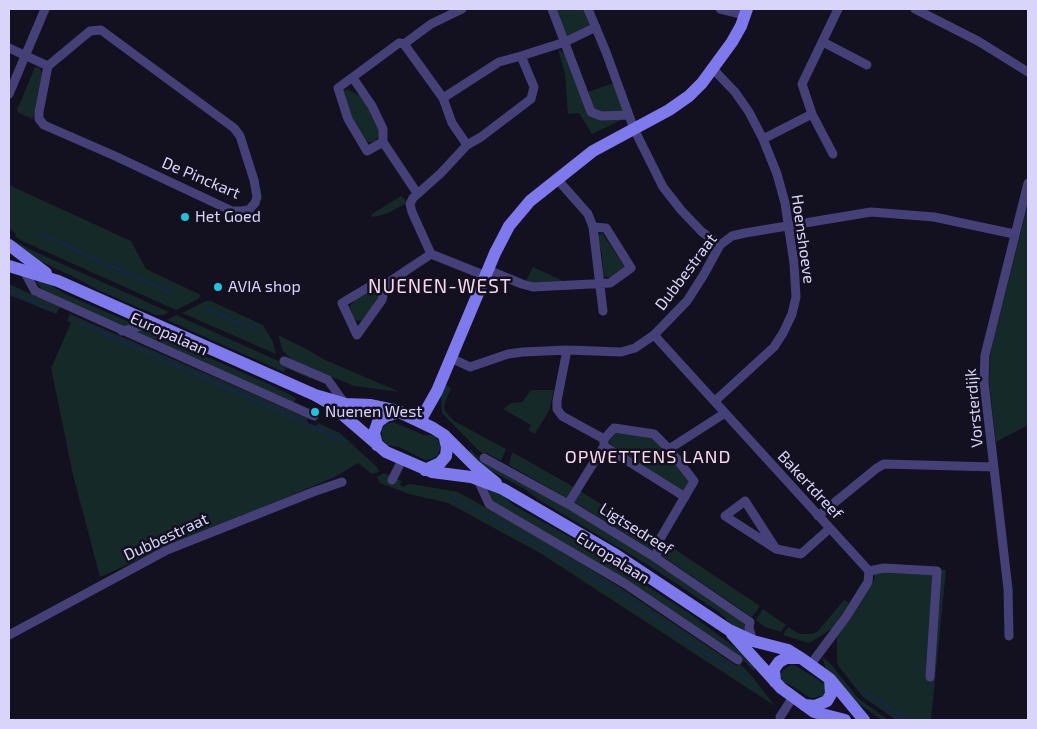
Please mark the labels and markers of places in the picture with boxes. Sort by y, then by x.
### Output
place label: Het Goed [195,207,261,227]
marker: Het Goed [179,211,191,223]
place label: AVIA shop [228,277,301,297]
marker: AVIA shop [212,281,224,293]
place label: Nuenen West [325,402,422,422]
marker: Nuenen West [309,406,321,418]

